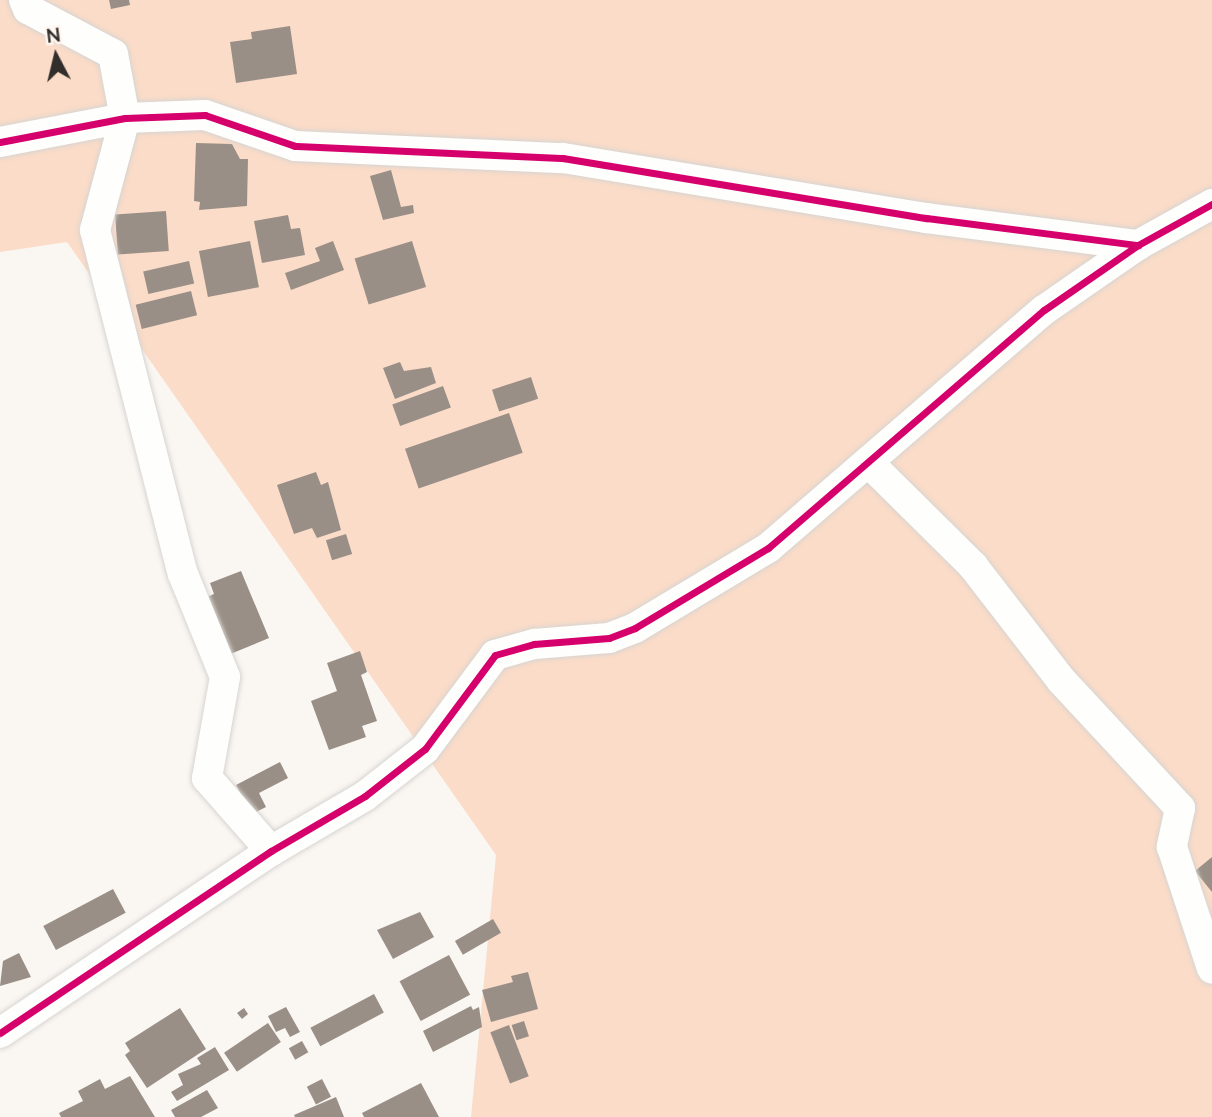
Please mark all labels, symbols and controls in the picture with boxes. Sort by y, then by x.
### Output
north arrow [21,21,91,91]
text: N [45,22,62,48]

